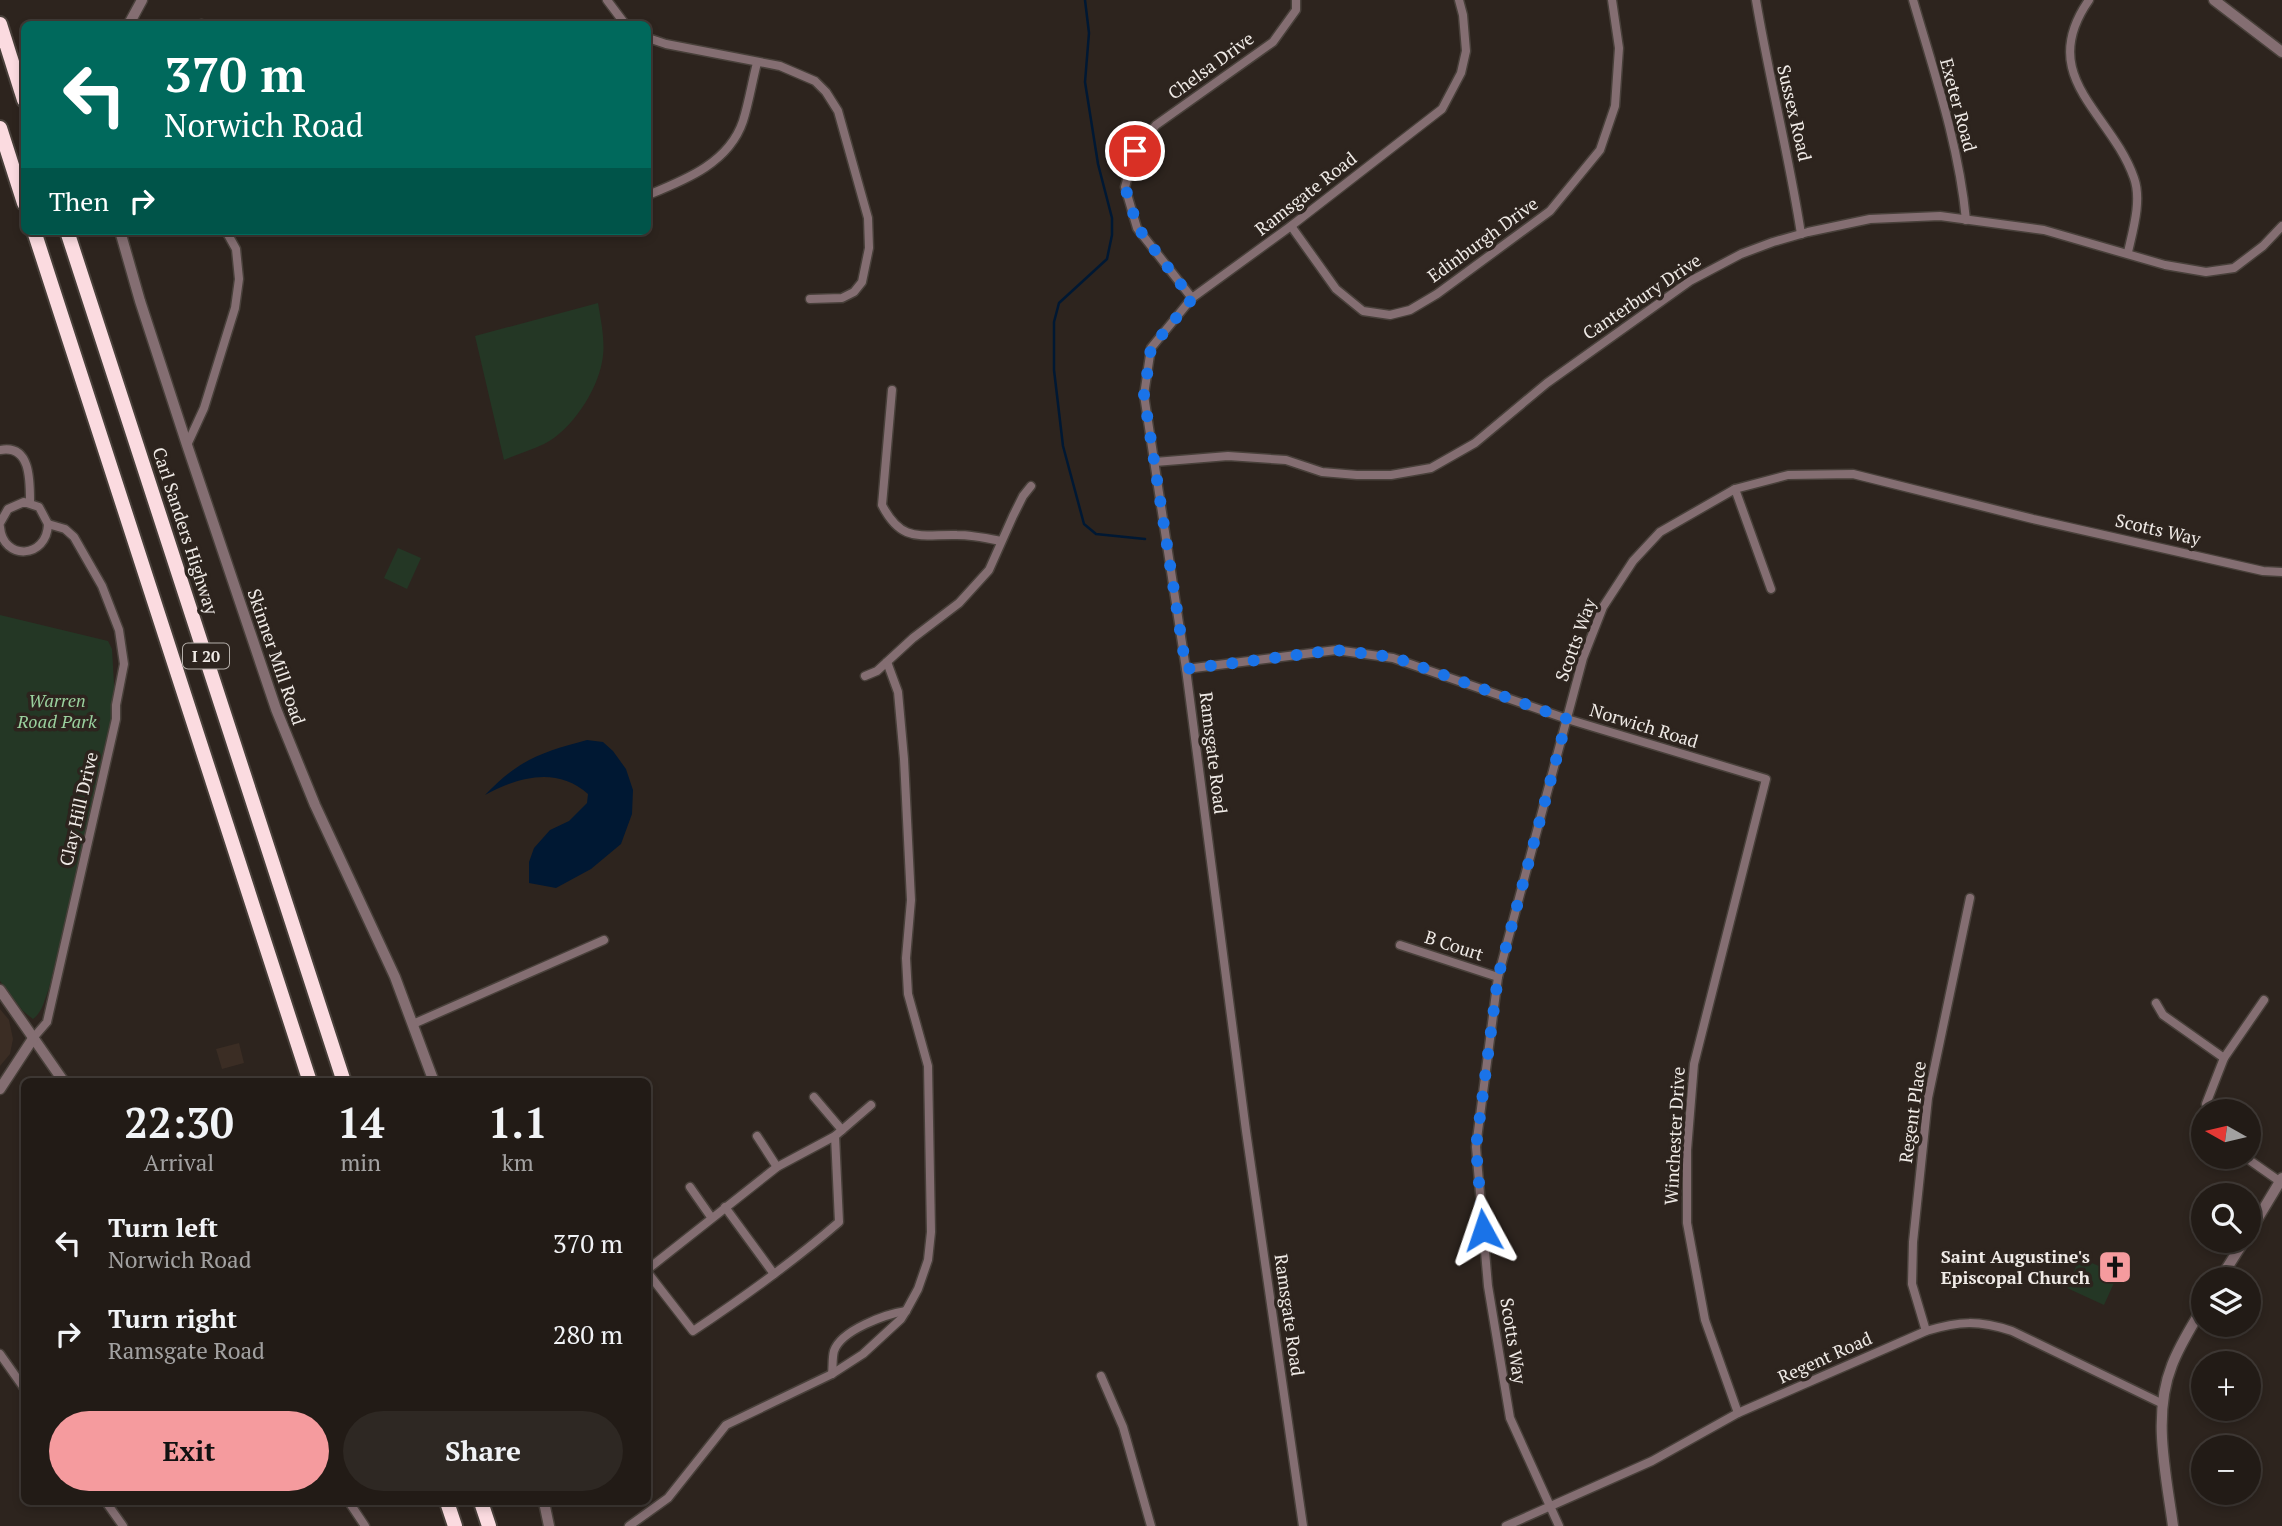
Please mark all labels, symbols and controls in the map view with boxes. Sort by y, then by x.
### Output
street label: Chelsa Drive [1163,26,1258,105]
text: 370 m [164,41,306,106]
icon: left [49,49,140,140]
street label: Exeter Road [1935,55,1983,154]
street label: Sussex Road [1772,62,1818,163]
text: Norwich Road [164,104,364,146]
pin [1105,121,1165,181]
icon: arrive [1116,132,1154,170]
street label: Ramsgate Road [1250,146,1361,240]
icon: right [123,182,161,220]
text: Then [49,184,109,218]
street label: Edinburgh Drive [1422,191,1542,287]
street label: Canterbury Drive [1578,248,1705,345]
street label: Carl Sanders Highway [148,444,225,618]
street label: Scotts Way [2113,508,2204,551]
street label: Skinner Mill Road [242,585,311,728]
street label: Scotts Way [1549,594,1601,685]
road number: I 20 [183,643,229,668]
park label: Warren Road Park [16,688,97,733]
street label: Ramsgate Road [1195,691,1233,815]
street label: Norwich Road [1587,697,1701,753]
street label: Clay Hill Drive [53,749,103,868]
street label: B Court [1422,924,1487,966]
street label: Regent Place [1893,1059,1931,1164]
street label: Winchester Drive [1658,1066,1690,1206]
text: 22:30 [124,1094,234,1150]
text: 14 [337,1094,384,1150]
text: 1.1 [488,1094,548,1150]
north arrow [2191,1099,2261,1169]
map controls [2191,1099,2261,1505]
text: Arrival [144,1147,214,1178]
text: min [340,1147,381,1178]
text: km [502,1147,534,1178]
button: search [2191,1183,2261,1253]
position arrow [1446,1193,1520,1267]
text: Turn left [108,1210,218,1244]
icon: left [49,1224,87,1262]
text: 370 m [553,1226,623,1260]
text: Norwich Road [108,1244,251,1275]
place label: Saint Augustine's Episcopal Church [1941,1244,2090,1289]
church icon: Saint Augustine's Episcopal Church [2096,1248,2134,1286]
street label: Ramsgate Road [1270,1252,1310,1377]
button: layers [2191,1267,2261,1337]
street label: Scotts Way [1495,1296,1533,1386]
text: Turn right [108,1301,237,1335]
icon: right [49,1315,87,1353]
text: 280 m [553,1317,623,1351]
street label: Regent Road [1774,1326,1875,1389]
text: Ramsgate Road [108,1335,265,1366]
button: + [2191,1351,2261,1421]
button: Exit [49,1411,329,1491]
button: Share [343,1411,623,1491]
button: − [2191,1435,2261,1505]

